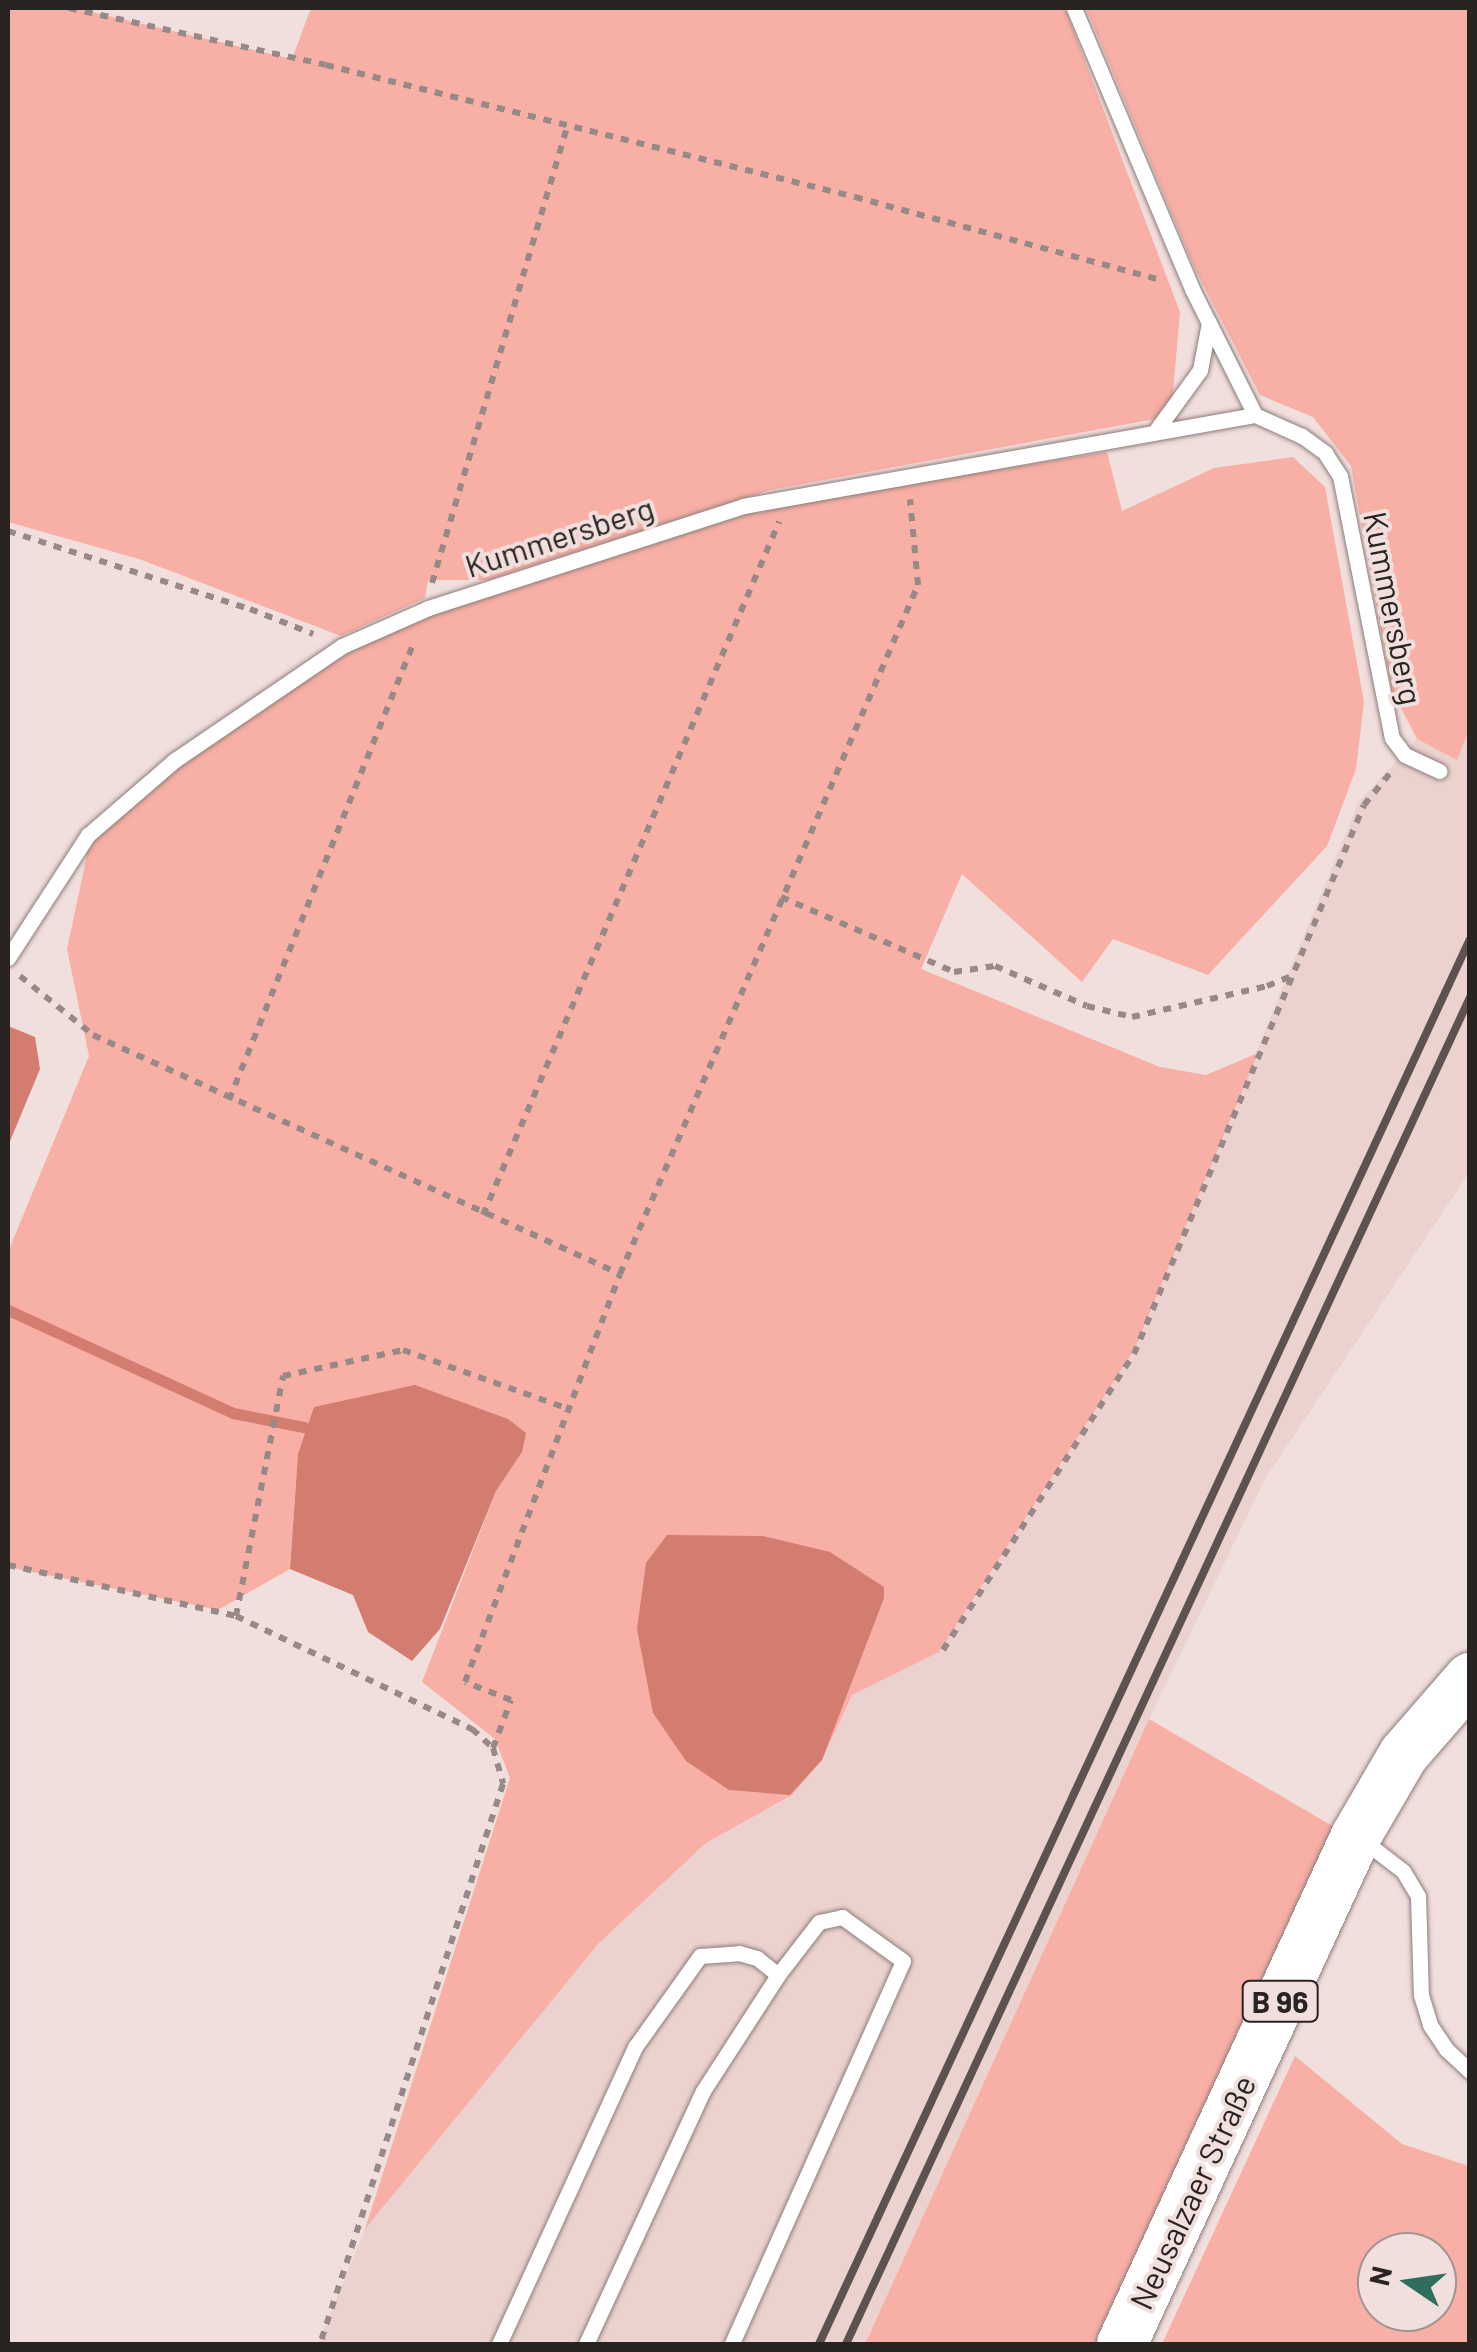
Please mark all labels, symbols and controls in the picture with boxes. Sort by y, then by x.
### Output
street label: Kummersberg [460,487,658,585]
street label: Kummersberg [1356,508,1432,708]
road number: B 96 [1240,1976,1320,2026]
street label: Neusalzaer Straße [1121,2069,1263,2315]
north arrow [1357,2232,1457,2332]
text: N [1361,2263,1398,2289]

